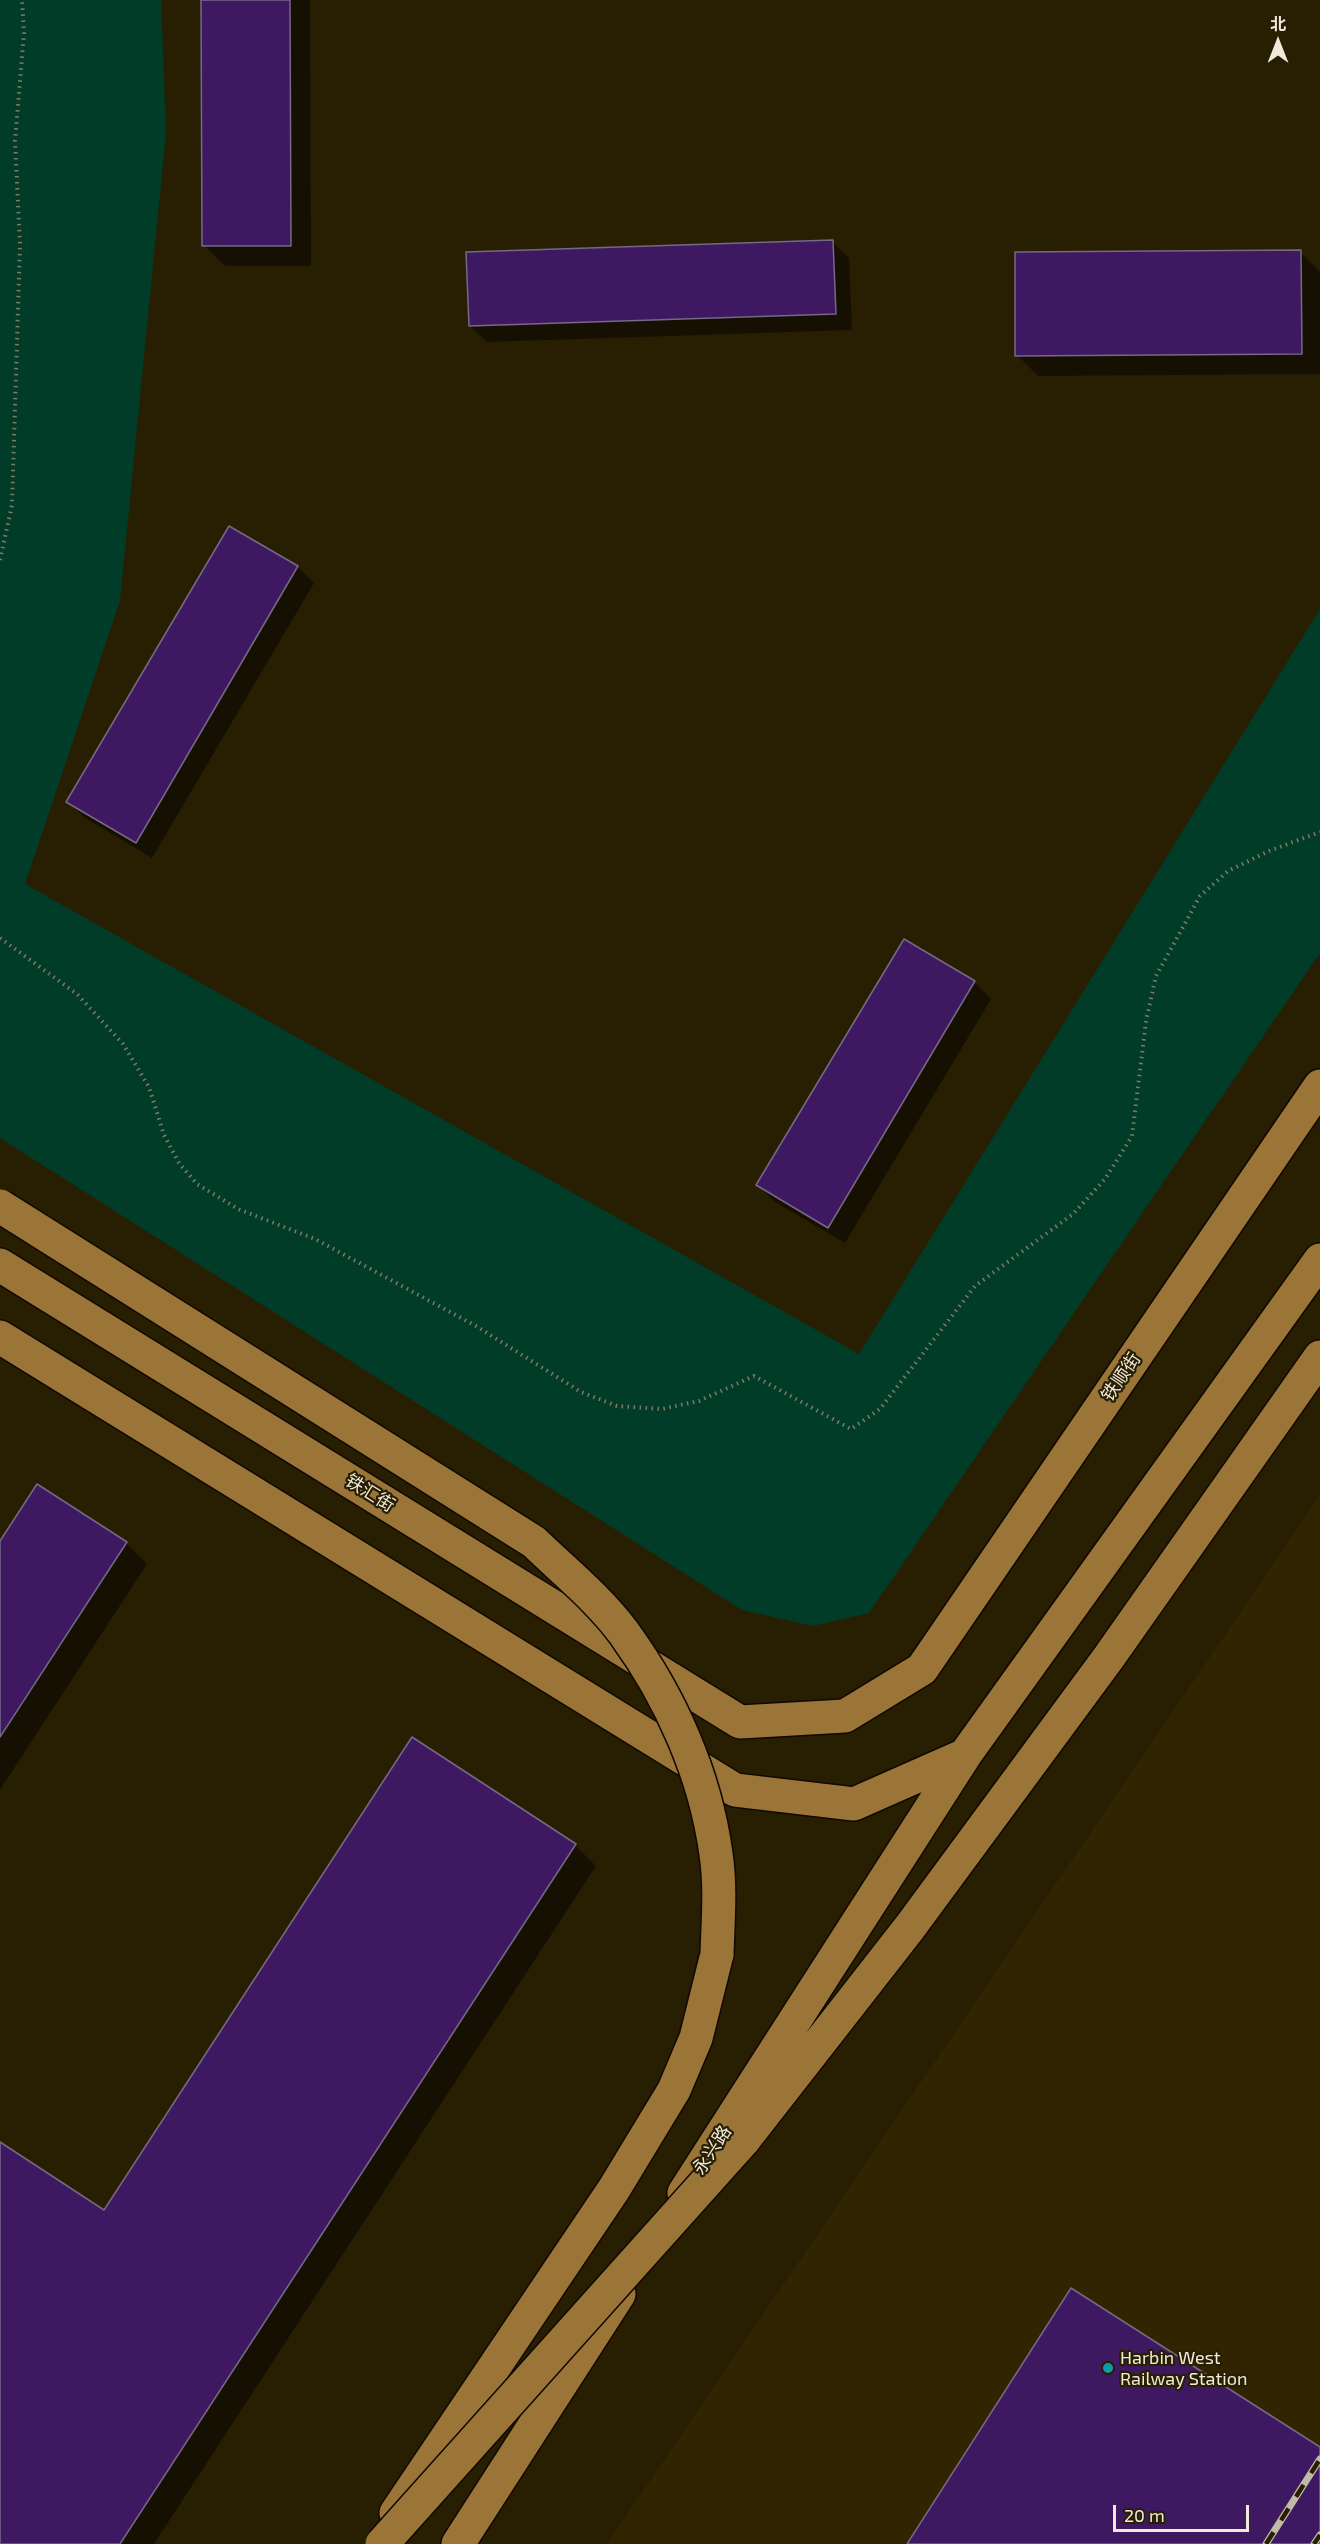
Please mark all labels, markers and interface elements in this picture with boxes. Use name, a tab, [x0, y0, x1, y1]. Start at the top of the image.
north arrow	[1248, 12, 1308, 72]
text: 北	[1270, 14, 1286, 33]
street label: 铁顺街	[1097, 1349, 1145, 1405]
street label: 铁汇街	[341, 1470, 399, 1516]
street label: 永兴路	[688, 2121, 736, 2179]
place label: Harbin West Railway Station	[1120, 2347, 1247, 2390]
marker: Harbin West Railway Station	[1101, 2361, 1115, 2375]
scale bar	[1116, 2493, 1252, 2531]
text: 20 m	[1124, 2504, 1165, 2526]

